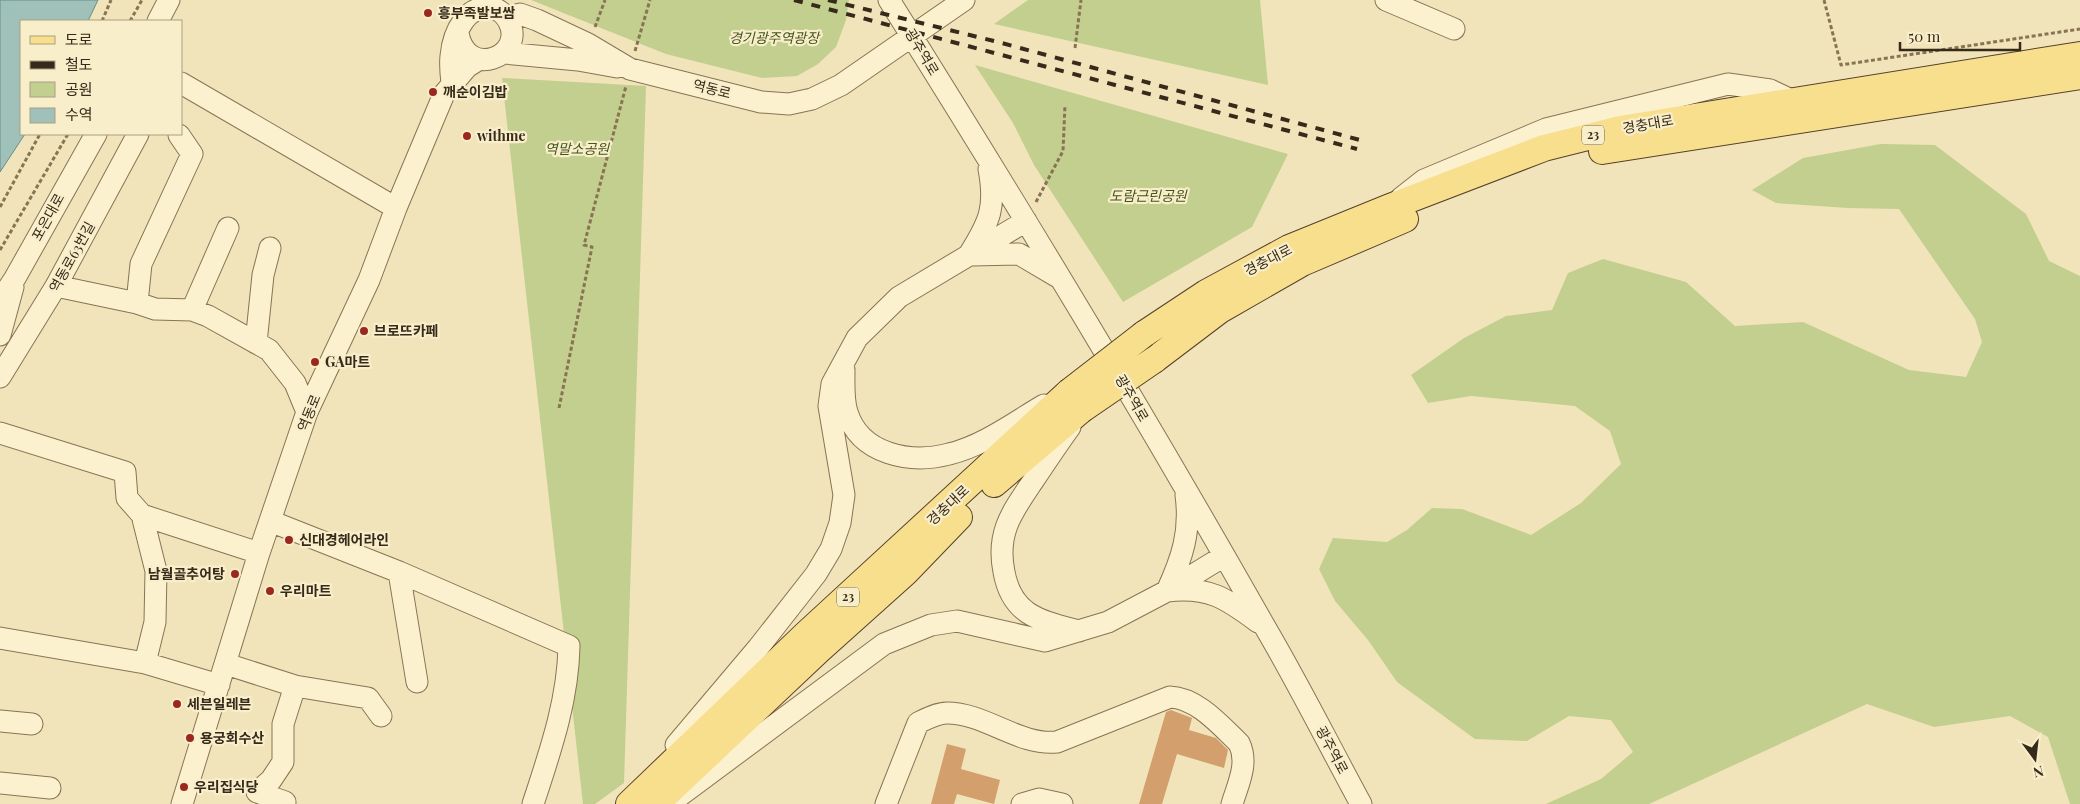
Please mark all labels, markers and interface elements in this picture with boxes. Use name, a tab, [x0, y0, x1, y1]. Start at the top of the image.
place label: 흥부족발보쌈	[438, 3, 515, 22]
marker: 흥부족발보쌈	[422, 7, 434, 19]
legend	[20, 20, 182, 135]
scale bar	[1900, 20, 2020, 52]
street label: 광주역로	[901, 25, 944, 79]
text: 50 m	[1908, 26, 1941, 46]
park label: 경기광주역광장	[729, 28, 821, 47]
text: 도로	[65, 29, 93, 49]
text: 철도	[65, 54, 93, 74]
street label: 역동로	[691, 75, 733, 102]
text: 공원	[65, 79, 93, 99]
place label: 깨순이김밥	[443, 82, 508, 101]
marker: 깨순이김밥	[427, 86, 439, 98]
text: 수역	[65, 104, 93, 124]
street label: 경충대로	[1621, 110, 1675, 137]
place label: withme	[476, 126, 526, 145]
road number: 23	[1582, 126, 1604, 144]
marker: withme	[461, 130, 473, 142]
park label: 역말소공원	[545, 139, 610, 158]
park label: 도람근린공원	[1109, 186, 1188, 205]
street label: 포은대로	[27, 190, 68, 244]
street label: 역동로63번길	[44, 218, 99, 295]
street label: 경충대로	[1241, 239, 1295, 280]
place label: 브로뜨카페	[374, 321, 438, 340]
marker: 브로뜨카페	[358, 325, 370, 337]
place label: GA마트	[325, 352, 370, 371]
marker: GA마트	[309, 356, 321, 368]
street label: 광주역로	[1111, 371, 1154, 425]
street label: 역동로	[292, 391, 325, 434]
street label: 경충대로	[922, 480, 973, 529]
place label: 신대경헤어라인	[299, 530, 389, 549]
marker: 신대경헤어라인	[283, 534, 295, 546]
place label: 남월골추어탕	[148, 564, 225, 583]
marker: 남월골추어탕	[229, 568, 241, 580]
place label: 우리마트	[280, 581, 332, 600]
marker: 우리마트	[264, 585, 276, 597]
road number: 23	[837, 588, 859, 606]
place label: 세븐일레븐	[187, 694, 252, 713]
marker: 세븐일레븐	[171, 698, 183, 710]
street label: 광주역로	[1312, 723, 1353, 777]
place label: 용궁회수산	[200, 728, 265, 747]
marker: 용궁회수산	[184, 732, 196, 744]
north arrow	[2010, 734, 2060, 784]
text: N	[2031, 762, 2046, 783]
place label: 우리집식당	[194, 777, 259, 796]
marker: 우리집식당	[178, 781, 190, 793]

